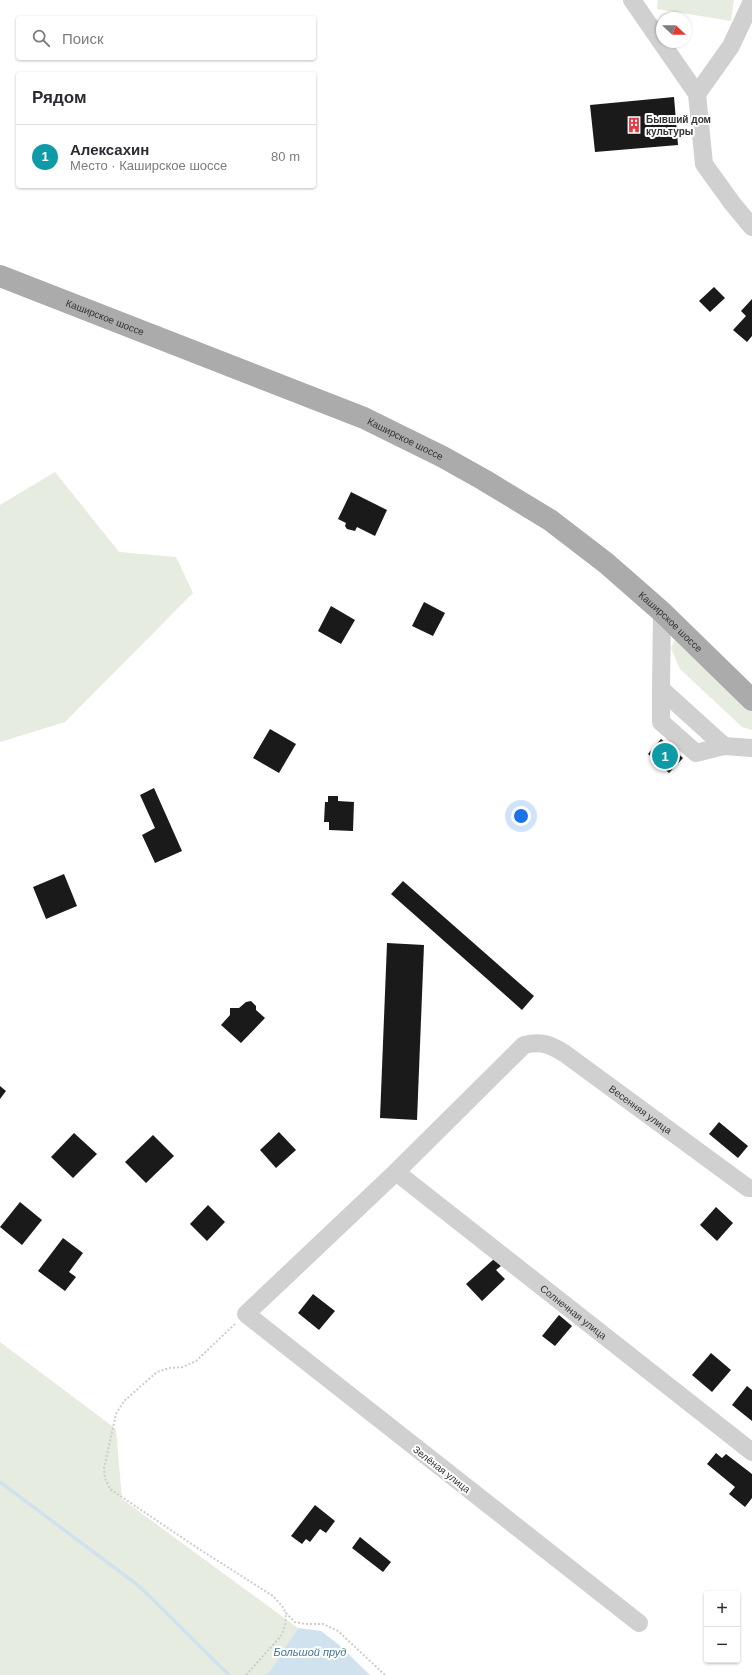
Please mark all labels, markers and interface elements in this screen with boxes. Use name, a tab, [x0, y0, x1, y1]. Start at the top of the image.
north arrow	[656, 12, 692, 48]
search box	[16, 16, 316, 60]
icon: search	[30, 27, 52, 49]
text: Поиск	[62, 30, 104, 47]
text: Рядом	[32, 88, 87, 107]
place label: Бывший дом культуры	[646, 114, 711, 137]
building icon: Бывший дом культуры	[625, 116, 643, 134]
text: Алексахин	[70, 141, 149, 158]
text: 1	[41, 149, 49, 164]
text: 80 m	[271, 149, 300, 164]
text: Место · Каширское шоссе	[70, 158, 227, 173]
street label: Каширское шоссе	[64, 297, 146, 338]
street label: Каширское шоссе	[366, 416, 445, 462]
street label: Каширское шоссе	[637, 589, 705, 655]
pin: 1	[652, 741, 678, 771]
your location	[511, 806, 531, 826]
street label: Весенняя улица	[607, 1083, 674, 1136]
street label: Солнечная улица	[538, 1283, 609, 1342]
street label: Зелёная улица	[411, 1444, 473, 1495]
map controls	[704, 1591, 740, 1663]
button: +	[704, 1591, 740, 1627]
button: −	[704, 1627, 740, 1663]
water label: Большой пруд	[274, 1646, 346, 1658]

